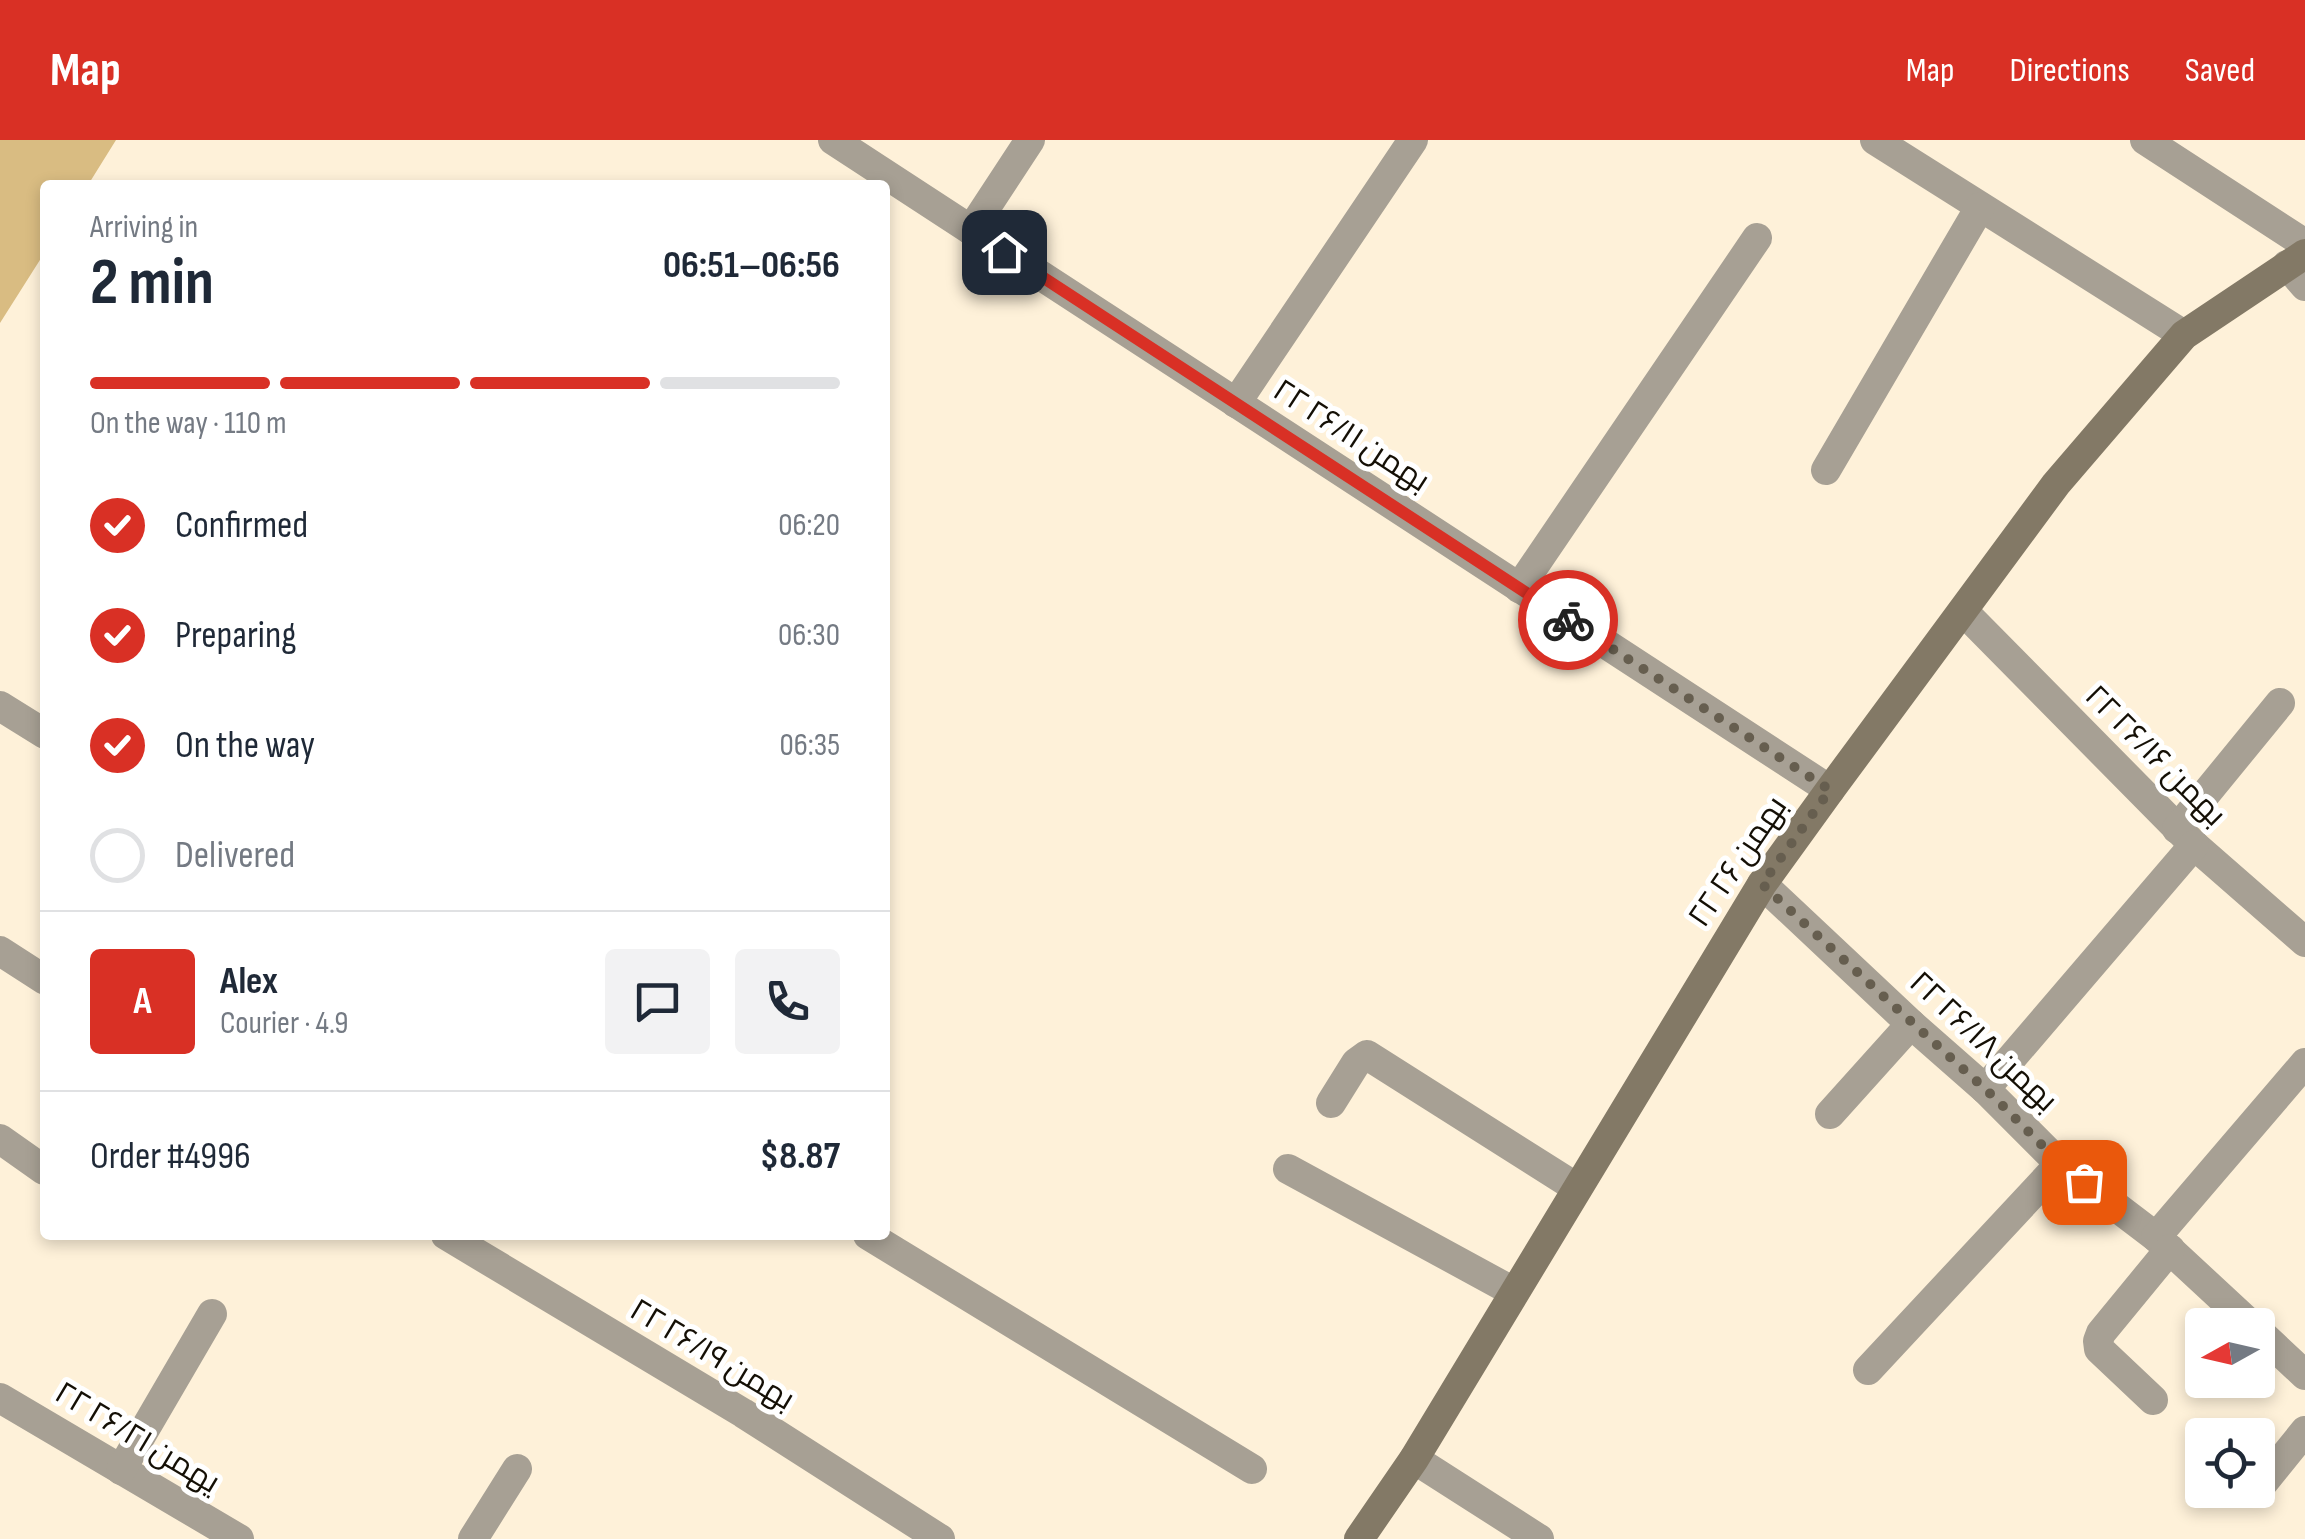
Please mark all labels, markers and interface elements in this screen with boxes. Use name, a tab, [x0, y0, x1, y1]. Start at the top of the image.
text: Map	[50, 42, 121, 99]
text: Map	[1906, 49, 1955, 92]
text: Directions	[2010, 49, 2130, 92]
text: Saved	[2185, 49, 2255, 92]
text: Arriving in	[90, 208, 198, 247]
pin	[962, 210, 1047, 295]
icon: home	[977, 225, 1032, 280]
text: 06:51–06:56	[663, 243, 840, 288]
text: 2 min	[90, 245, 214, 323]
street label: ۲۲ بهمن ۲۶/۱۱	[1265, 371, 1437, 501]
text: On the way · 110 m	[90, 404, 287, 443]
icon: check	[90, 498, 145, 553]
text: Confirmed	[175, 503, 308, 548]
text: 06:20	[778, 506, 840, 545]
courier	[1518, 570, 1618, 670]
icon: bike	[1541, 593, 1596, 648]
icon: check	[90, 608, 145, 663]
text: Preparing	[175, 613, 296, 658]
text: 06:30	[778, 616, 840, 655]
street label: ۲۲ بهمن ۲۶/۱۶	[2076, 677, 2234, 835]
icon: check	[90, 718, 145, 773]
text: On the way	[175, 723, 315, 768]
text: 06:35	[779, 726, 840, 765]
street label: ۲۲ بهمن ۲۶	[1680, 789, 1796, 935]
text: Delivered	[175, 833, 295, 878]
button: chat	[605, 949, 710, 1054]
button: phone	[735, 949, 840, 1054]
text: Alex	[220, 959, 278, 1004]
street label: ۲۲ بهمن ۲۶/۱۸	[1901, 963, 2065, 1121]
text: A	[133, 979, 152, 1024]
text: Courier · 4.9	[220, 1004, 348, 1043]
text: Order #4996	[90, 1134, 251, 1179]
text: $8.87	[760, 1134, 840, 1179]
pin	[2042, 1140, 2127, 1225]
icon: bag	[2057, 1155, 2112, 1210]
street label: ۲۲ بهمن ۲۶/۱۹	[622, 1291, 802, 1419]
north arrow	[2185, 1308, 2275, 1398]
map controls	[2185, 1308, 2275, 1508]
street label: ۲۲ یهمن ۲۶/۲۱	[47, 1373, 227, 1503]
button: locate	[2185, 1418, 2275, 1508]

